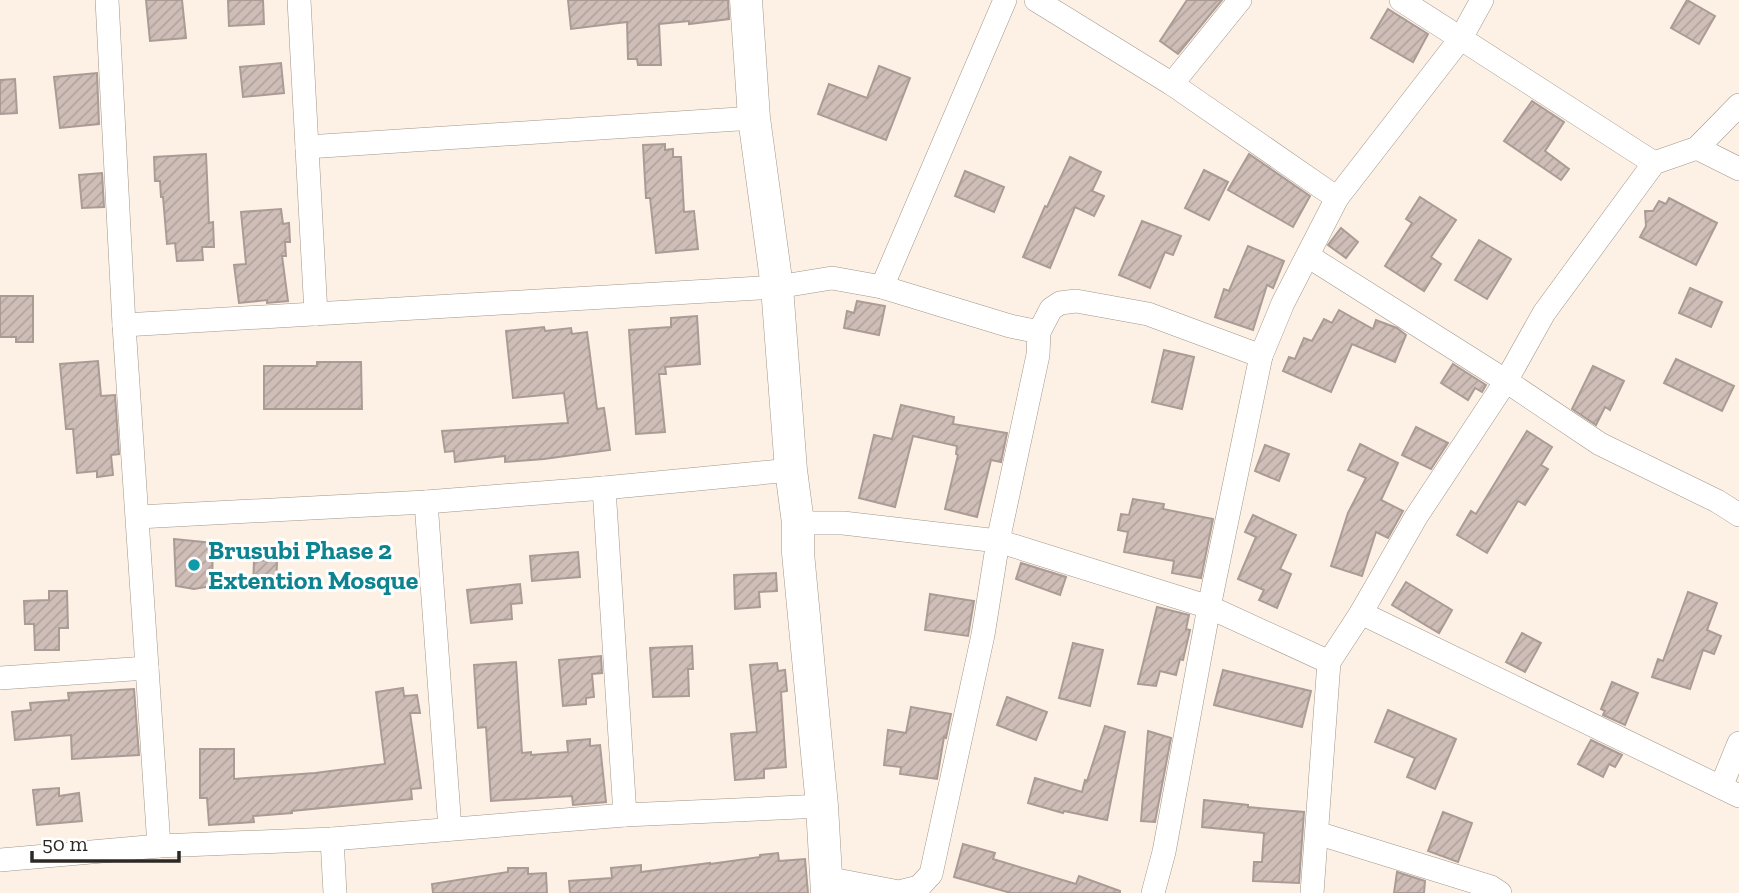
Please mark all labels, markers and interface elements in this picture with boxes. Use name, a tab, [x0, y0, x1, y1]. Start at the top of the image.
place label: Brusubi Phase 2 Extention Mosque	[208, 534, 419, 596]
marker: Brusubi Phase 2 Extention Mosque	[186, 557, 202, 573]
scale bar	[32, 820, 178, 864]
text: 50 m	[42, 831, 88, 856]

